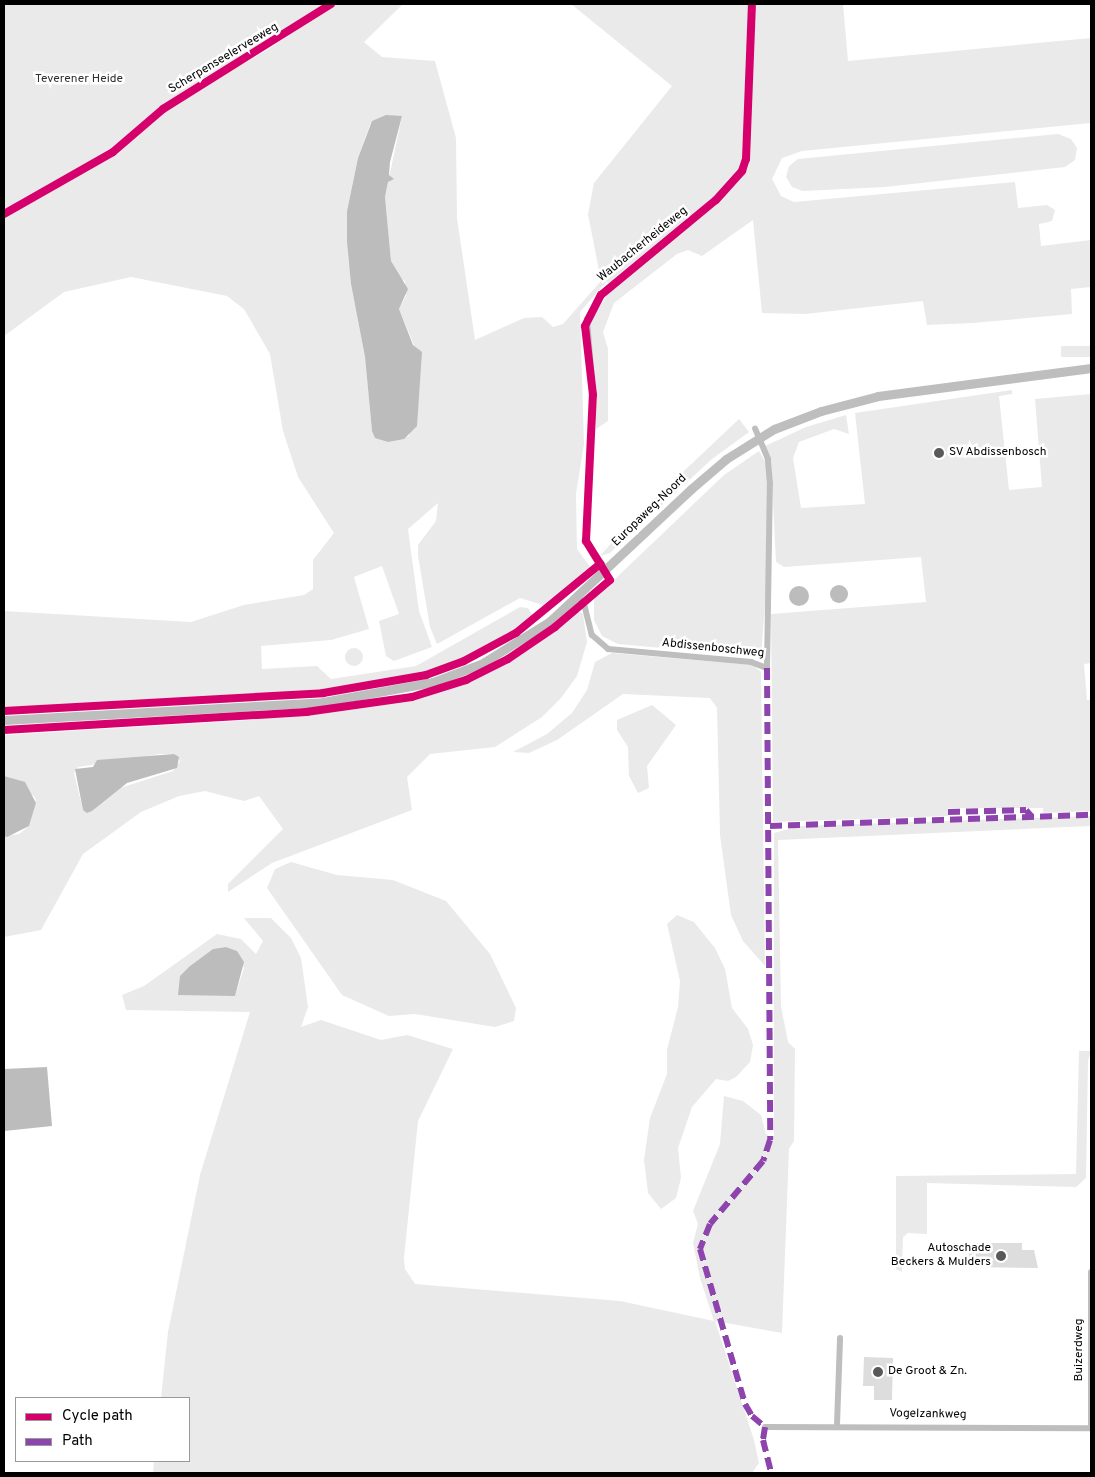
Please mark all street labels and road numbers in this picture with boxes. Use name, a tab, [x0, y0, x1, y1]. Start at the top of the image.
street label: Scherpenseelerveeweg	[167, 21, 281, 97]
street label: Waubacherheideweg	[595, 204, 691, 286]
street label: Europaweg-Noord	[610, 472, 690, 550]
street label: Abdissenboschweg	[661, 636, 765, 662]
street label: Buizerdweg	[1073, 1318, 1087, 1382]
street label: Vogelzankweg	[889, 1407, 967, 1423]

